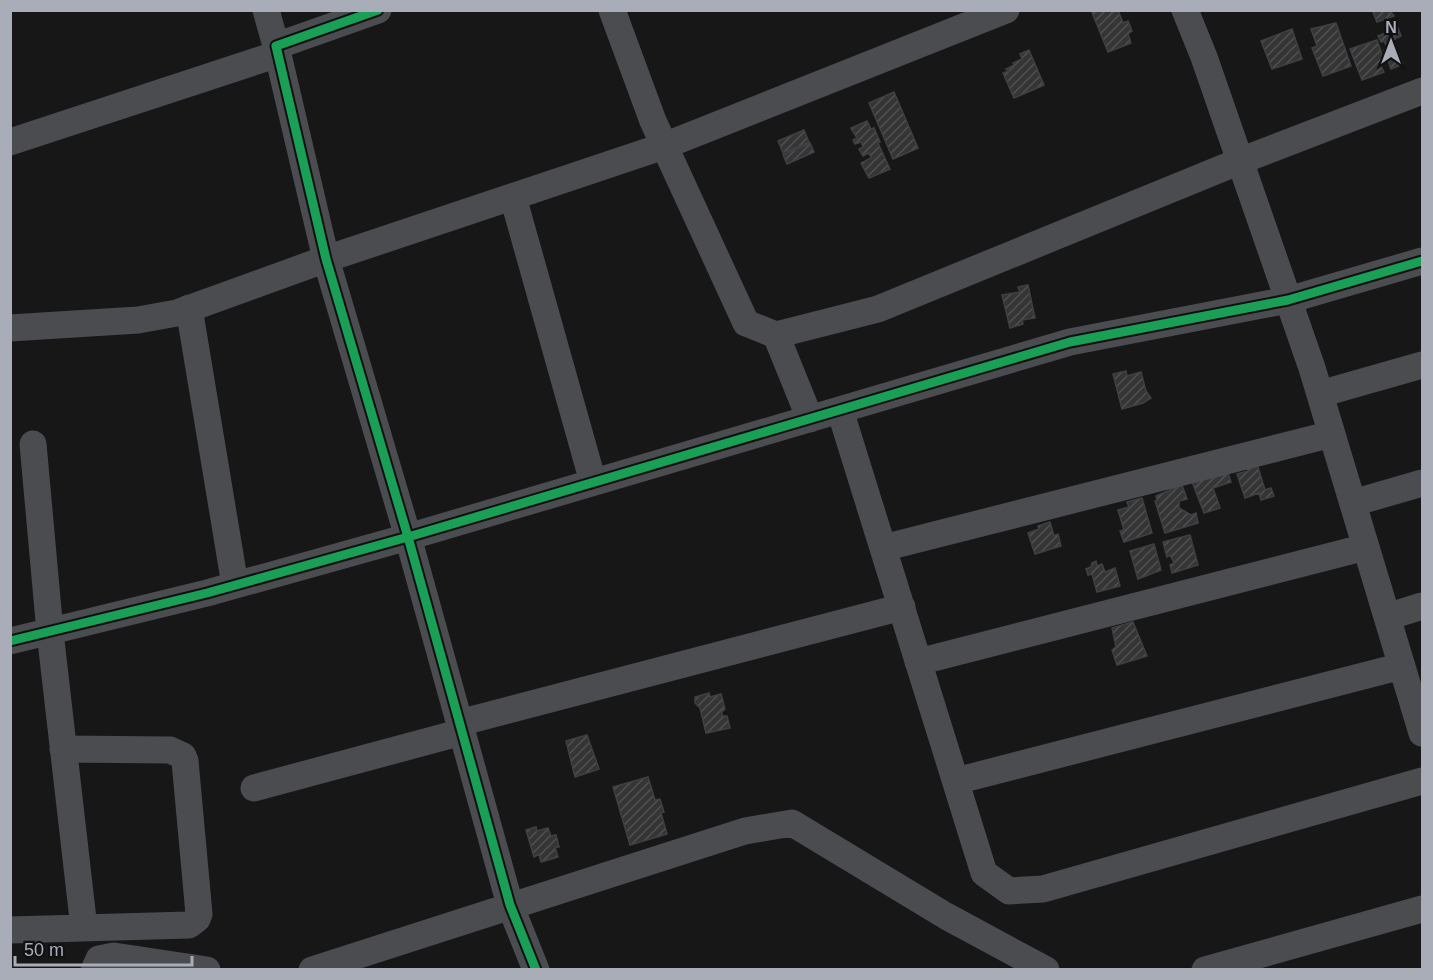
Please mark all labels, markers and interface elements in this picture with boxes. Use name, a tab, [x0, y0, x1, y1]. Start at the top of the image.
north arrow	[1361, 12, 1421, 72]
text: N	[1385, 19, 1397, 36]
scale bar	[15, 929, 192, 967]
text: 50 m	[24, 940, 64, 960]

